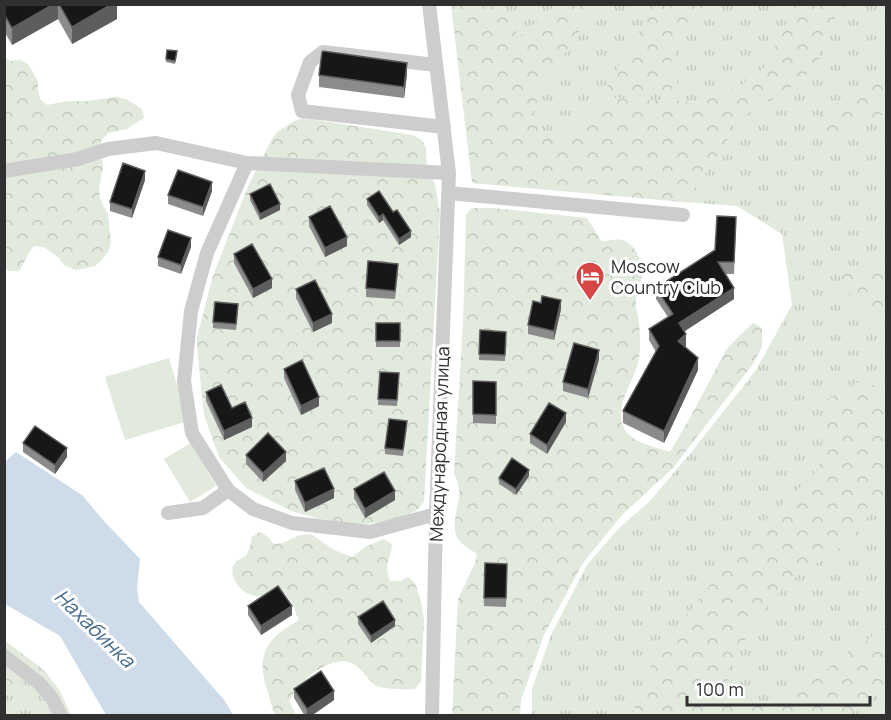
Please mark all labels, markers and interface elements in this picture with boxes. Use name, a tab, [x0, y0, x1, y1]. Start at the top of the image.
place label: Moscow Country Club	[611, 254, 721, 299]
hotel icon: Moscow Country Club	[574, 260, 606, 302]
street label: Международная улица	[424, 346, 454, 542]
water label: Нахабинка	[49, 583, 142, 674]
scale bar	[687, 669, 870, 707]
text: 100 m	[696, 677, 744, 701]

